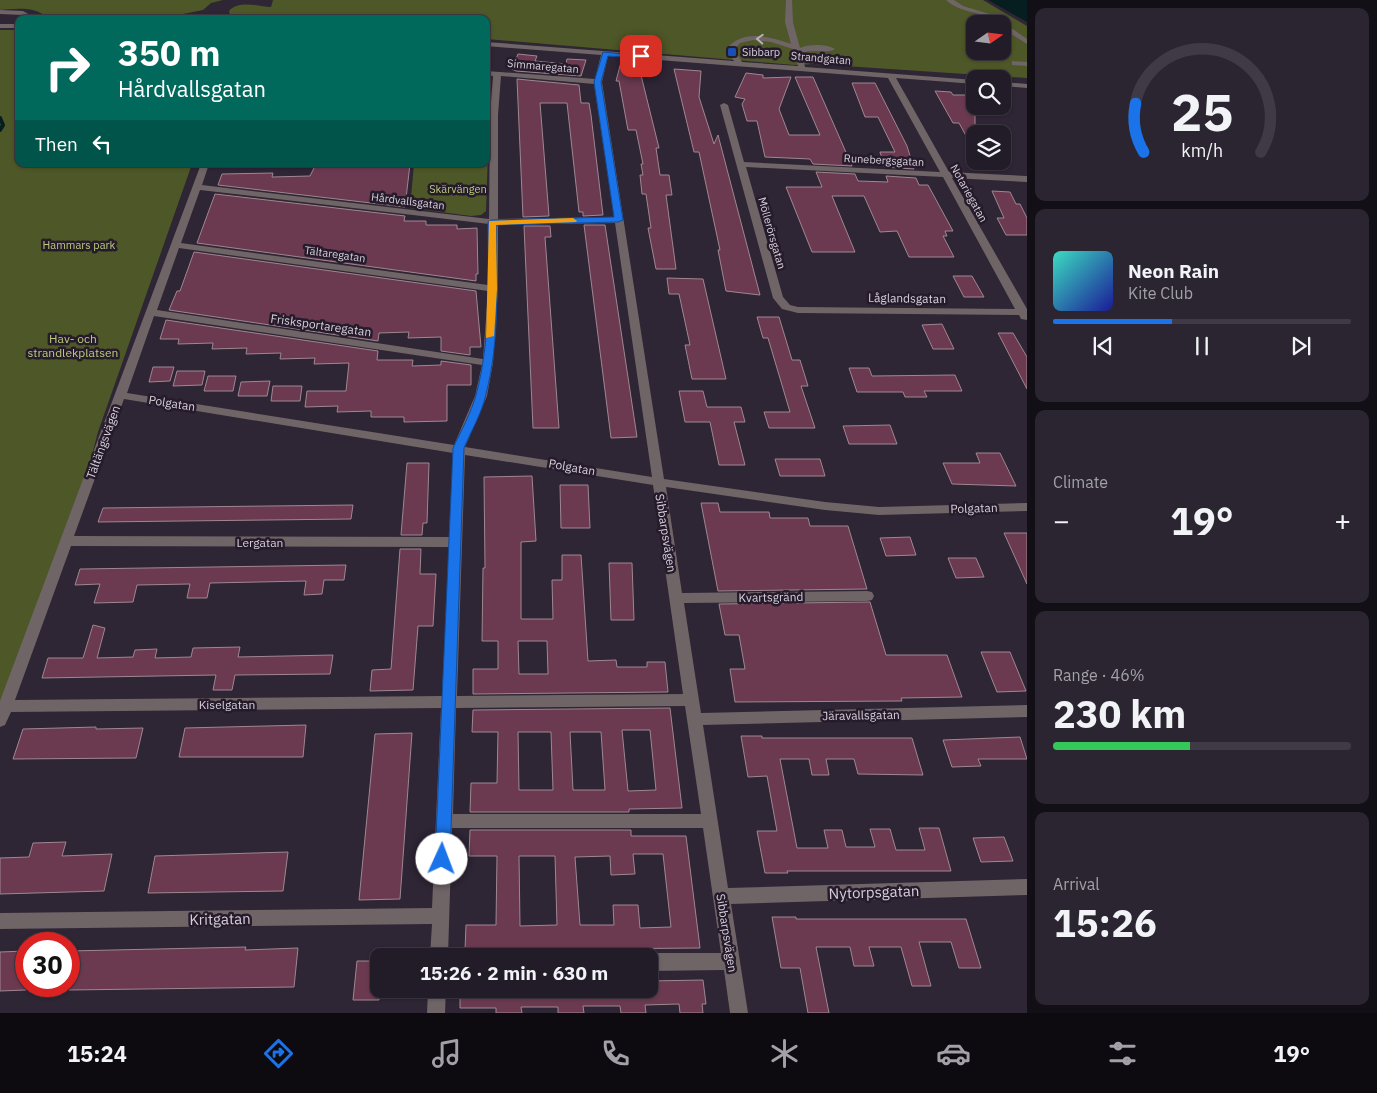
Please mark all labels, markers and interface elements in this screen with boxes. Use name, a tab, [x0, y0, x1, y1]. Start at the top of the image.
north arrow	[966, 15, 1011, 60]
map controls	[966, 15, 1011, 170]
text: 350 m	[118, 30, 221, 76]
one-way arrow	[756, 34, 764, 44]
icon: right	[35, 35, 100, 100]
pin	[620, 35, 662, 77]
icon: arrive	[627, 42, 655, 70]
place label: Sibbarp	[742, 45, 780, 59]
marker: Sibbarp	[726, 46, 738, 58]
street label: Strandgatan	[790, 48, 852, 68]
street label: Simmaregatan	[507, 56, 579, 76]
button: search	[966, 70, 1011, 115]
text: Hårdvallsgatan	[118, 74, 266, 103]
text: 25	[1171, 78, 1233, 145]
button: layers	[966, 125, 1011, 170]
icon: left	[88, 130, 116, 158]
text: Then	[35, 132, 78, 156]
text: km/h	[1181, 139, 1223, 162]
street label: Runebergsgatan	[843, 151, 925, 169]
street label: Notariegatan	[947, 162, 991, 224]
park label: Skärvängen	[429, 182, 487, 196]
street label: Hårdvallsgatan	[370, 190, 446, 212]
street label: Möllerörsgatan	[755, 195, 789, 271]
park label: Hammars park	[43, 238, 116, 252]
street label: Tältaregatan	[303, 243, 367, 265]
text: Neon Rain	[1128, 259, 1219, 283]
text: Kite Club	[1128, 283, 1193, 303]
street label: Låglandsgatan	[868, 290, 946, 306]
street label: Frisksportaregatan	[270, 311, 372, 339]
park label: Hav- och strandlekplatsen	[28, 331, 118, 360]
icon: previous	[1089, 332, 1117, 360]
icon: pause	[1188, 332, 1216, 360]
icon: next	[1287, 332, 1315, 360]
street label: Polgatan	[148, 392, 196, 414]
street label: Tältängsvägen	[83, 403, 123, 481]
street label: Polgatan	[547, 456, 597, 478]
text: Climate	[1053, 472, 1108, 492]
street label: Sibbarpsvägen	[652, 493, 680, 573]
text: 19°	[1170, 496, 1234, 545]
street label: Polgatan	[950, 500, 998, 516]
text: −	[1053, 502, 1070, 539]
text: +	[1334, 502, 1351, 539]
street label: Lergatan	[237, 535, 283, 550]
street label: Kvartsgränd	[738, 589, 804, 605]
text: Range · 46%	[1053, 665, 1145, 685]
text: 230 km	[1053, 689, 1186, 738]
street label: Kiselgatan	[199, 697, 255, 712]
street label: Järavallsgatan	[822, 707, 900, 723]
position arrow	[415, 832, 467, 884]
text: Arrival	[1053, 874, 1100, 894]
street label: Nytorpsgatan	[828, 881, 920, 903]
street label: Sibbarpsvägen	[713, 893, 741, 973]
text: 15:26	[1053, 898, 1157, 947]
street label: Kritgatan	[189, 909, 251, 929]
speed limit sign: 30	[15, 932, 80, 997]
text: 15:26 · 2 min · 630 m	[420, 961, 608, 985]
icon: directions	[261, 1036, 296, 1071]
icon: music	[429, 1036, 464, 1071]
icon: phone	[598, 1036, 633, 1071]
icon: climate	[767, 1036, 802, 1071]
icon: car	[936, 1036, 971, 1071]
icon: filters	[1105, 1036, 1140, 1071]
text: 15:24	[67, 1039, 127, 1068]
text: 19°	[1273, 1039, 1310, 1068]

